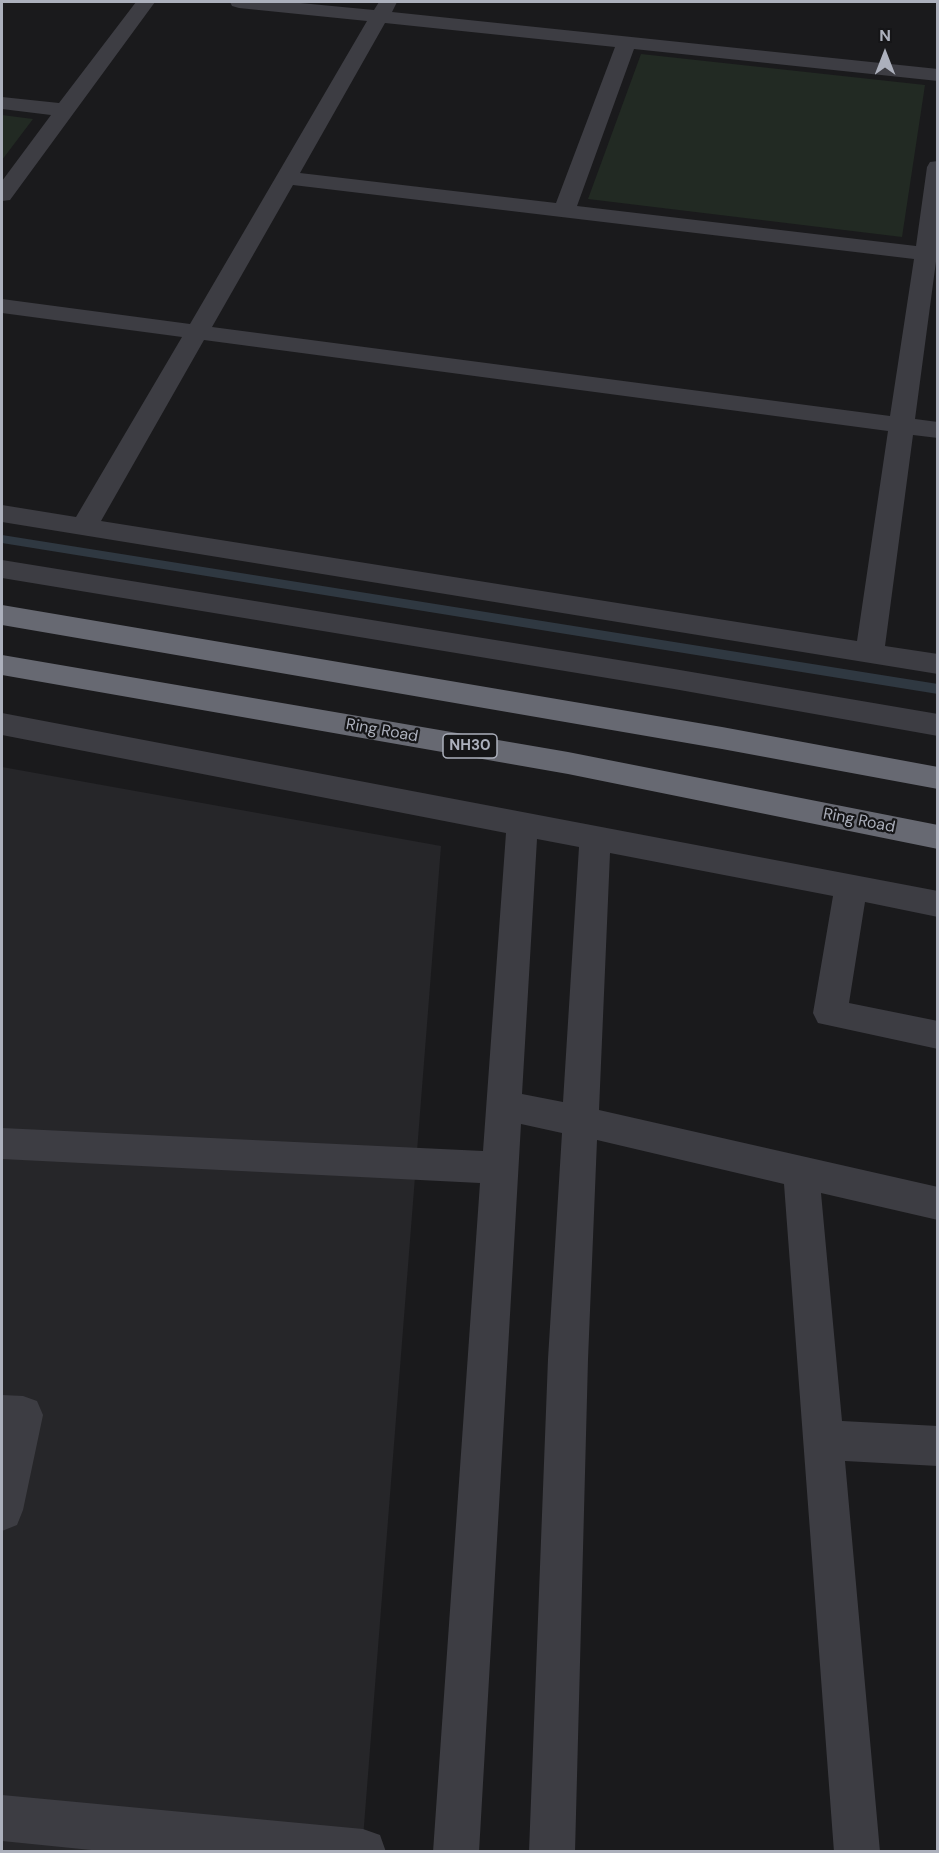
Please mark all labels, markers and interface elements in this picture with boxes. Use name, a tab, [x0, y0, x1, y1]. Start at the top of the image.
north arrow	[855, 24, 915, 84]
text: N	[879, 25, 891, 46]
street label: Ring Road	[344, 715, 420, 747]
road number: NH30	[443, 734, 497, 758]
street label: Ring Road	[821, 805, 897, 837]

